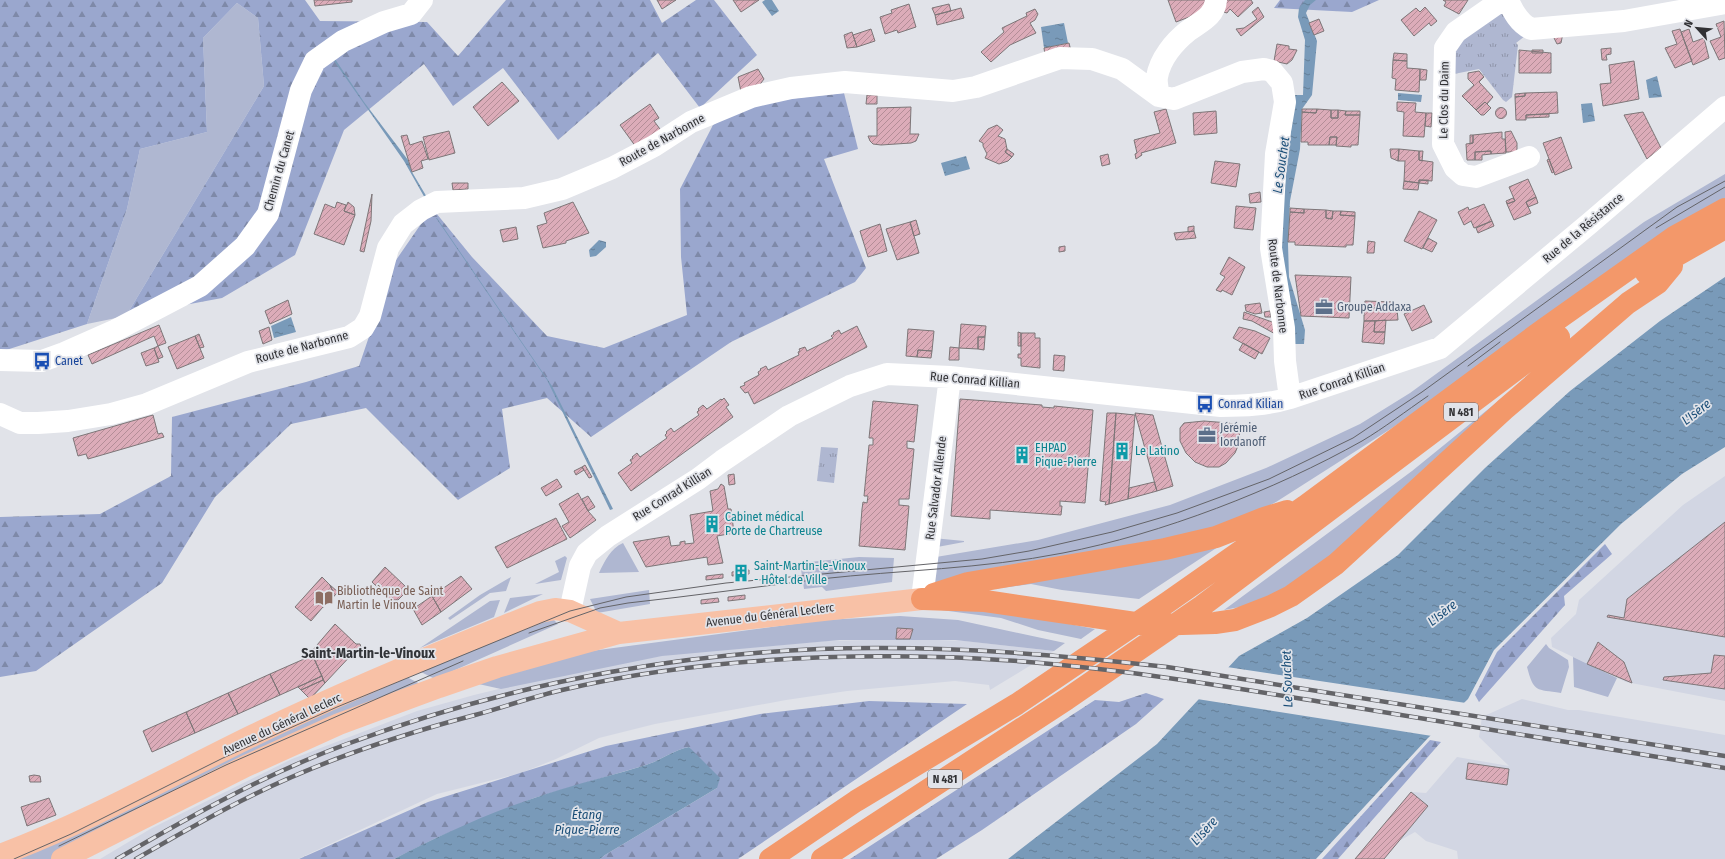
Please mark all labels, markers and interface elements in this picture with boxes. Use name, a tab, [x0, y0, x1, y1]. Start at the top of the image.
north arrow	[1677, 8, 1717, 48]
text: N	[1681, 18, 1696, 30]
street label: Le Clos du Daim	[1436, 61, 1452, 139]
street label: Route de Narbonne	[617, 111, 707, 169]
street label: Chemin du Canet	[261, 129, 297, 213]
water label: Le Souchet	[1270, 135, 1293, 194]
street label: Rue de la Résistance	[1540, 190, 1626, 266]
street label: Route de Narbonne	[1265, 238, 1291, 334]
office icon: Groupe Addaxa	[1314, 297, 1334, 317]
place label: Groupe Addaxa	[1337, 300, 1412, 314]
street label: Route de Narbonne	[254, 328, 350, 366]
bus stop icon: Canet	[32, 351, 52, 371]
place label: Canet	[55, 354, 83, 368]
street label: Rue Conrad Killian	[1297, 360, 1387, 402]
street label: Rue Conrad Killian	[930, 369, 1020, 391]
bus stop icon: Conrad Kilian	[1195, 394, 1215, 414]
water label: L'Isère	[1679, 396, 1713, 428]
place label: Conrad Kilian	[1218, 397, 1283, 411]
road number: N 481	[1444, 403, 1478, 421]
place label: Jérémie Iordanoff	[1220, 421, 1267, 449]
office icon: Jérémie Iordanoff	[1197, 425, 1217, 445]
street label: Rue Salvador Allende	[923, 435, 949, 541]
place label: EHPAD Pique-Pierre	[1035, 441, 1097, 469]
building icon: Le Latino	[1112, 441, 1132, 461]
place label: Le Latino	[1135, 444, 1180, 458]
building icon: EHPAD Pique-Pierre	[1012, 445, 1032, 465]
street label: Rue Conrad Killian	[630, 464, 714, 524]
place label: Cabinet médical Porte de Chartreuse	[725, 510, 823, 538]
building icon: Cabinet médical Porte de Chartreuse	[702, 514, 722, 534]
place label: Saint-Martin-le-Vinoux - Hôtel de Ville	[754, 559, 867, 587]
building icon: Saint-Martin-le-Vinoux - Hôtel de Ville	[731, 563, 751, 583]
place label: Bibliothèque de Saint Martin le Vinoux	[337, 584, 443, 612]
library icon: Bibliothèque de Saint Martin le Vinoux	[314, 588, 334, 608]
water label: L'Isère	[1425, 597, 1459, 629]
street label: Avenue du Général Leclerc	[705, 600, 835, 630]
district label: Saint-Martin-le-Vinoux	[301, 645, 435, 662]
water label: Le Souchet	[1278, 649, 1295, 708]
street label: Avenue du Général Leclerc	[221, 690, 343, 758]
road number: N 481	[928, 770, 962, 788]
water label: Étang Pique-Pierre	[554, 807, 620, 837]
water label: L'Isère	[1188, 814, 1220, 848]

